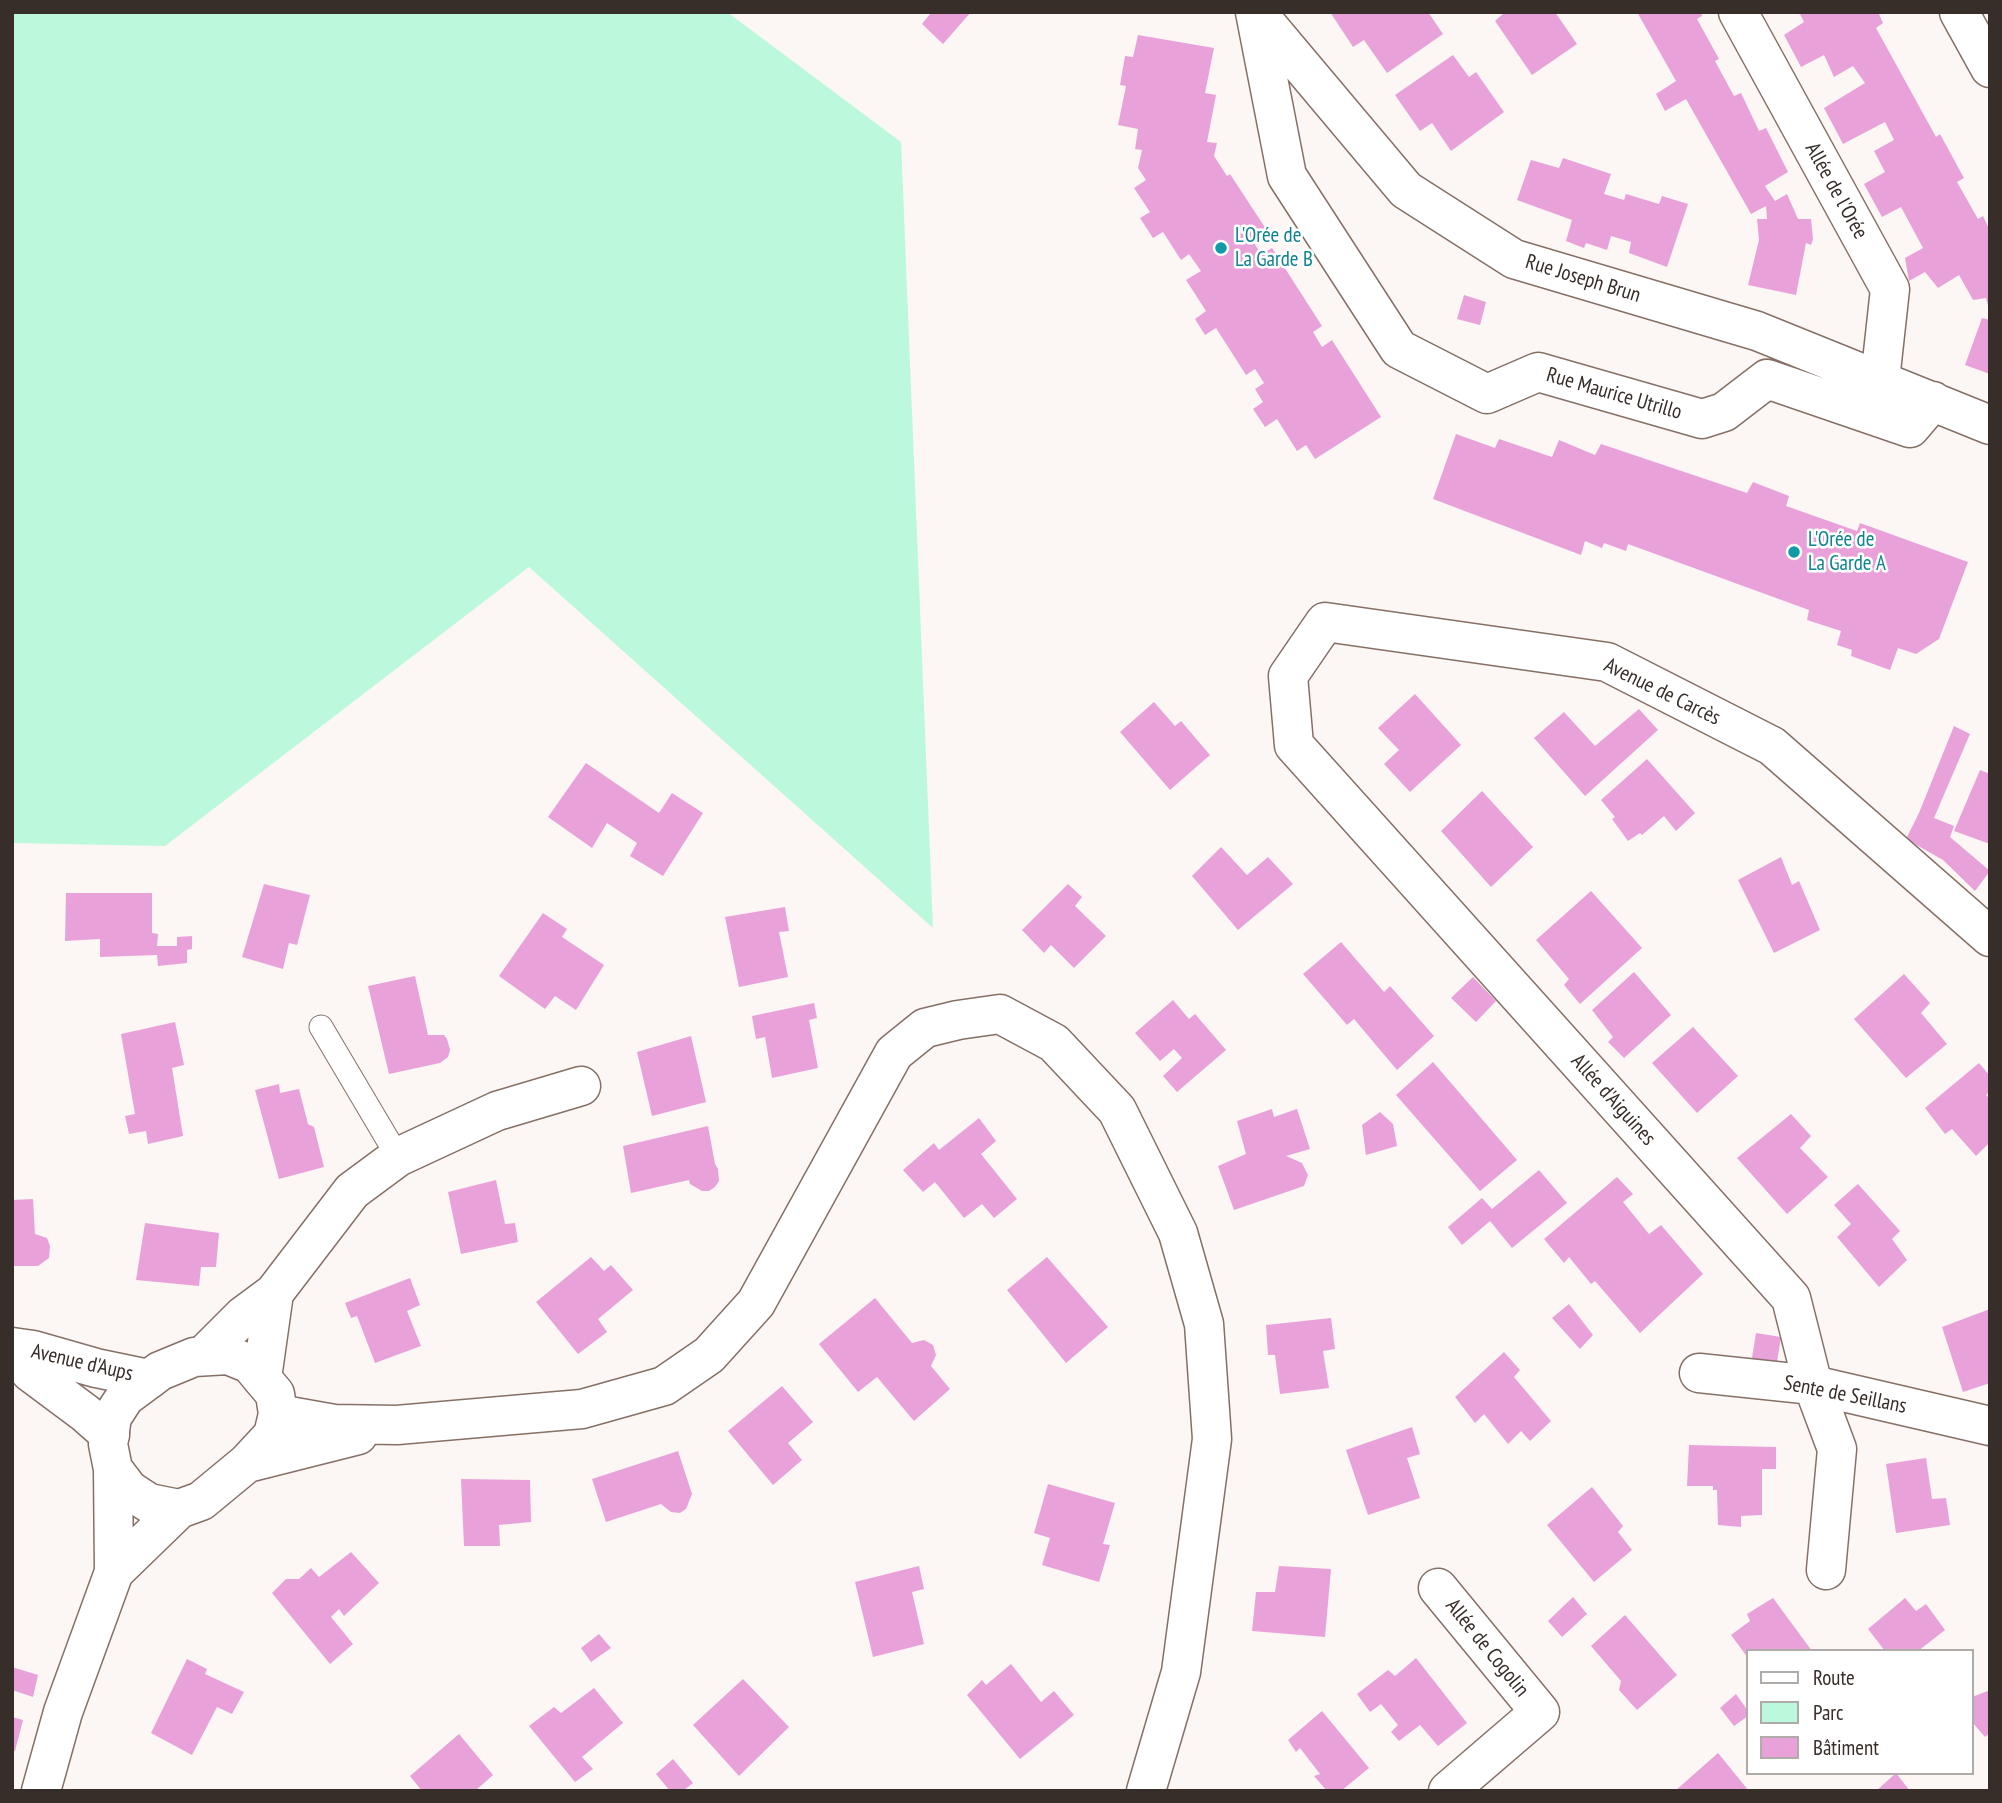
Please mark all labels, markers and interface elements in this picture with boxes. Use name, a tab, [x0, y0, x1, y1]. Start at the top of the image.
street label: Allée de l'Orée	[1799, 139, 1873, 243]
place label: L'Orée de La Garde B	[1235, 223, 1313, 273]
marker: L'Orée de La Garde B	[1213, 240, 1229, 256]
street label: Rue Joseph Brun	[1522, 250, 1644, 308]
street label: Rue Maurice Utrillo	[1543, 363, 1685, 425]
place label: L'Orée de La Garde A	[1808, 527, 1886, 577]
marker: L'Orée de La Garde A	[1786, 544, 1802, 560]
street label: Avenue de Carcès	[1600, 653, 1724, 731]
street label: Allée d'Aiguines	[1565, 1049, 1661, 1151]
street label: Avenue d'Aups	[29, 1339, 135, 1387]
street label: Sente de Seillans	[1781, 1371, 1909, 1419]
street label: Allée de Cogolin	[1440, 1594, 1534, 1702]
legend	[1746, 1649, 1974, 1775]
text: Route	[1813, 1664, 1855, 1691]
text: Parc	[1813, 1699, 1844, 1726]
text: Bâtiment	[1813, 1734, 1879, 1761]

